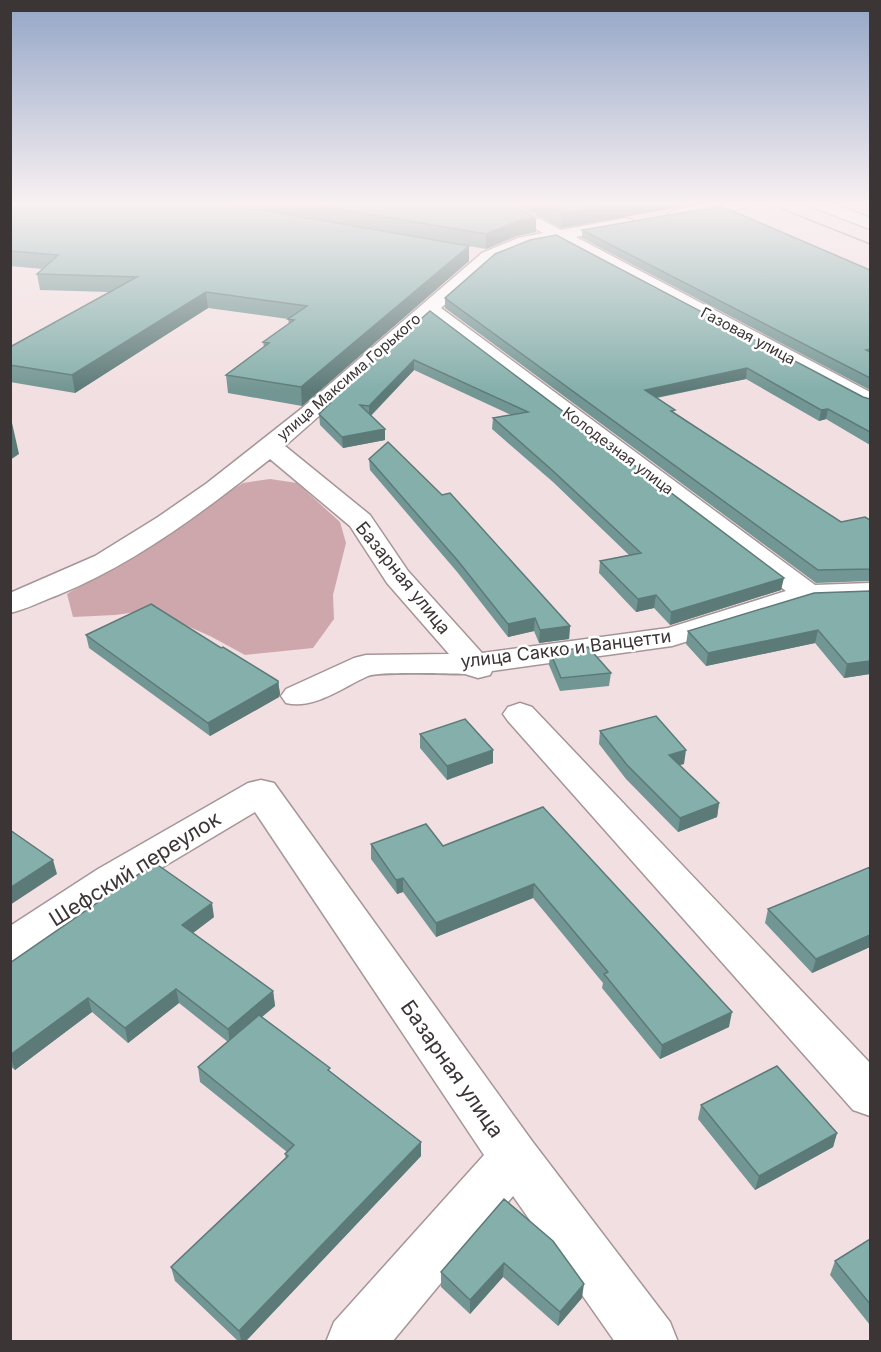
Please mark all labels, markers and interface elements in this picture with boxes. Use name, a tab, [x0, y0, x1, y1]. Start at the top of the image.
street label: Газовая улица	[698, 303, 799, 368]
street label: улица Максима Горького	[273, 309, 424, 444]
street label: Колодезная улица	[559, 403, 678, 499]
street label: Базарная улица	[352, 517, 455, 638]
street label: улица Сакко и Ванцетти	[460, 625, 672, 672]
street label: Шефский переулок	[45, 805, 225, 931]
street label: Базарная улица	[396, 995, 509, 1142]

